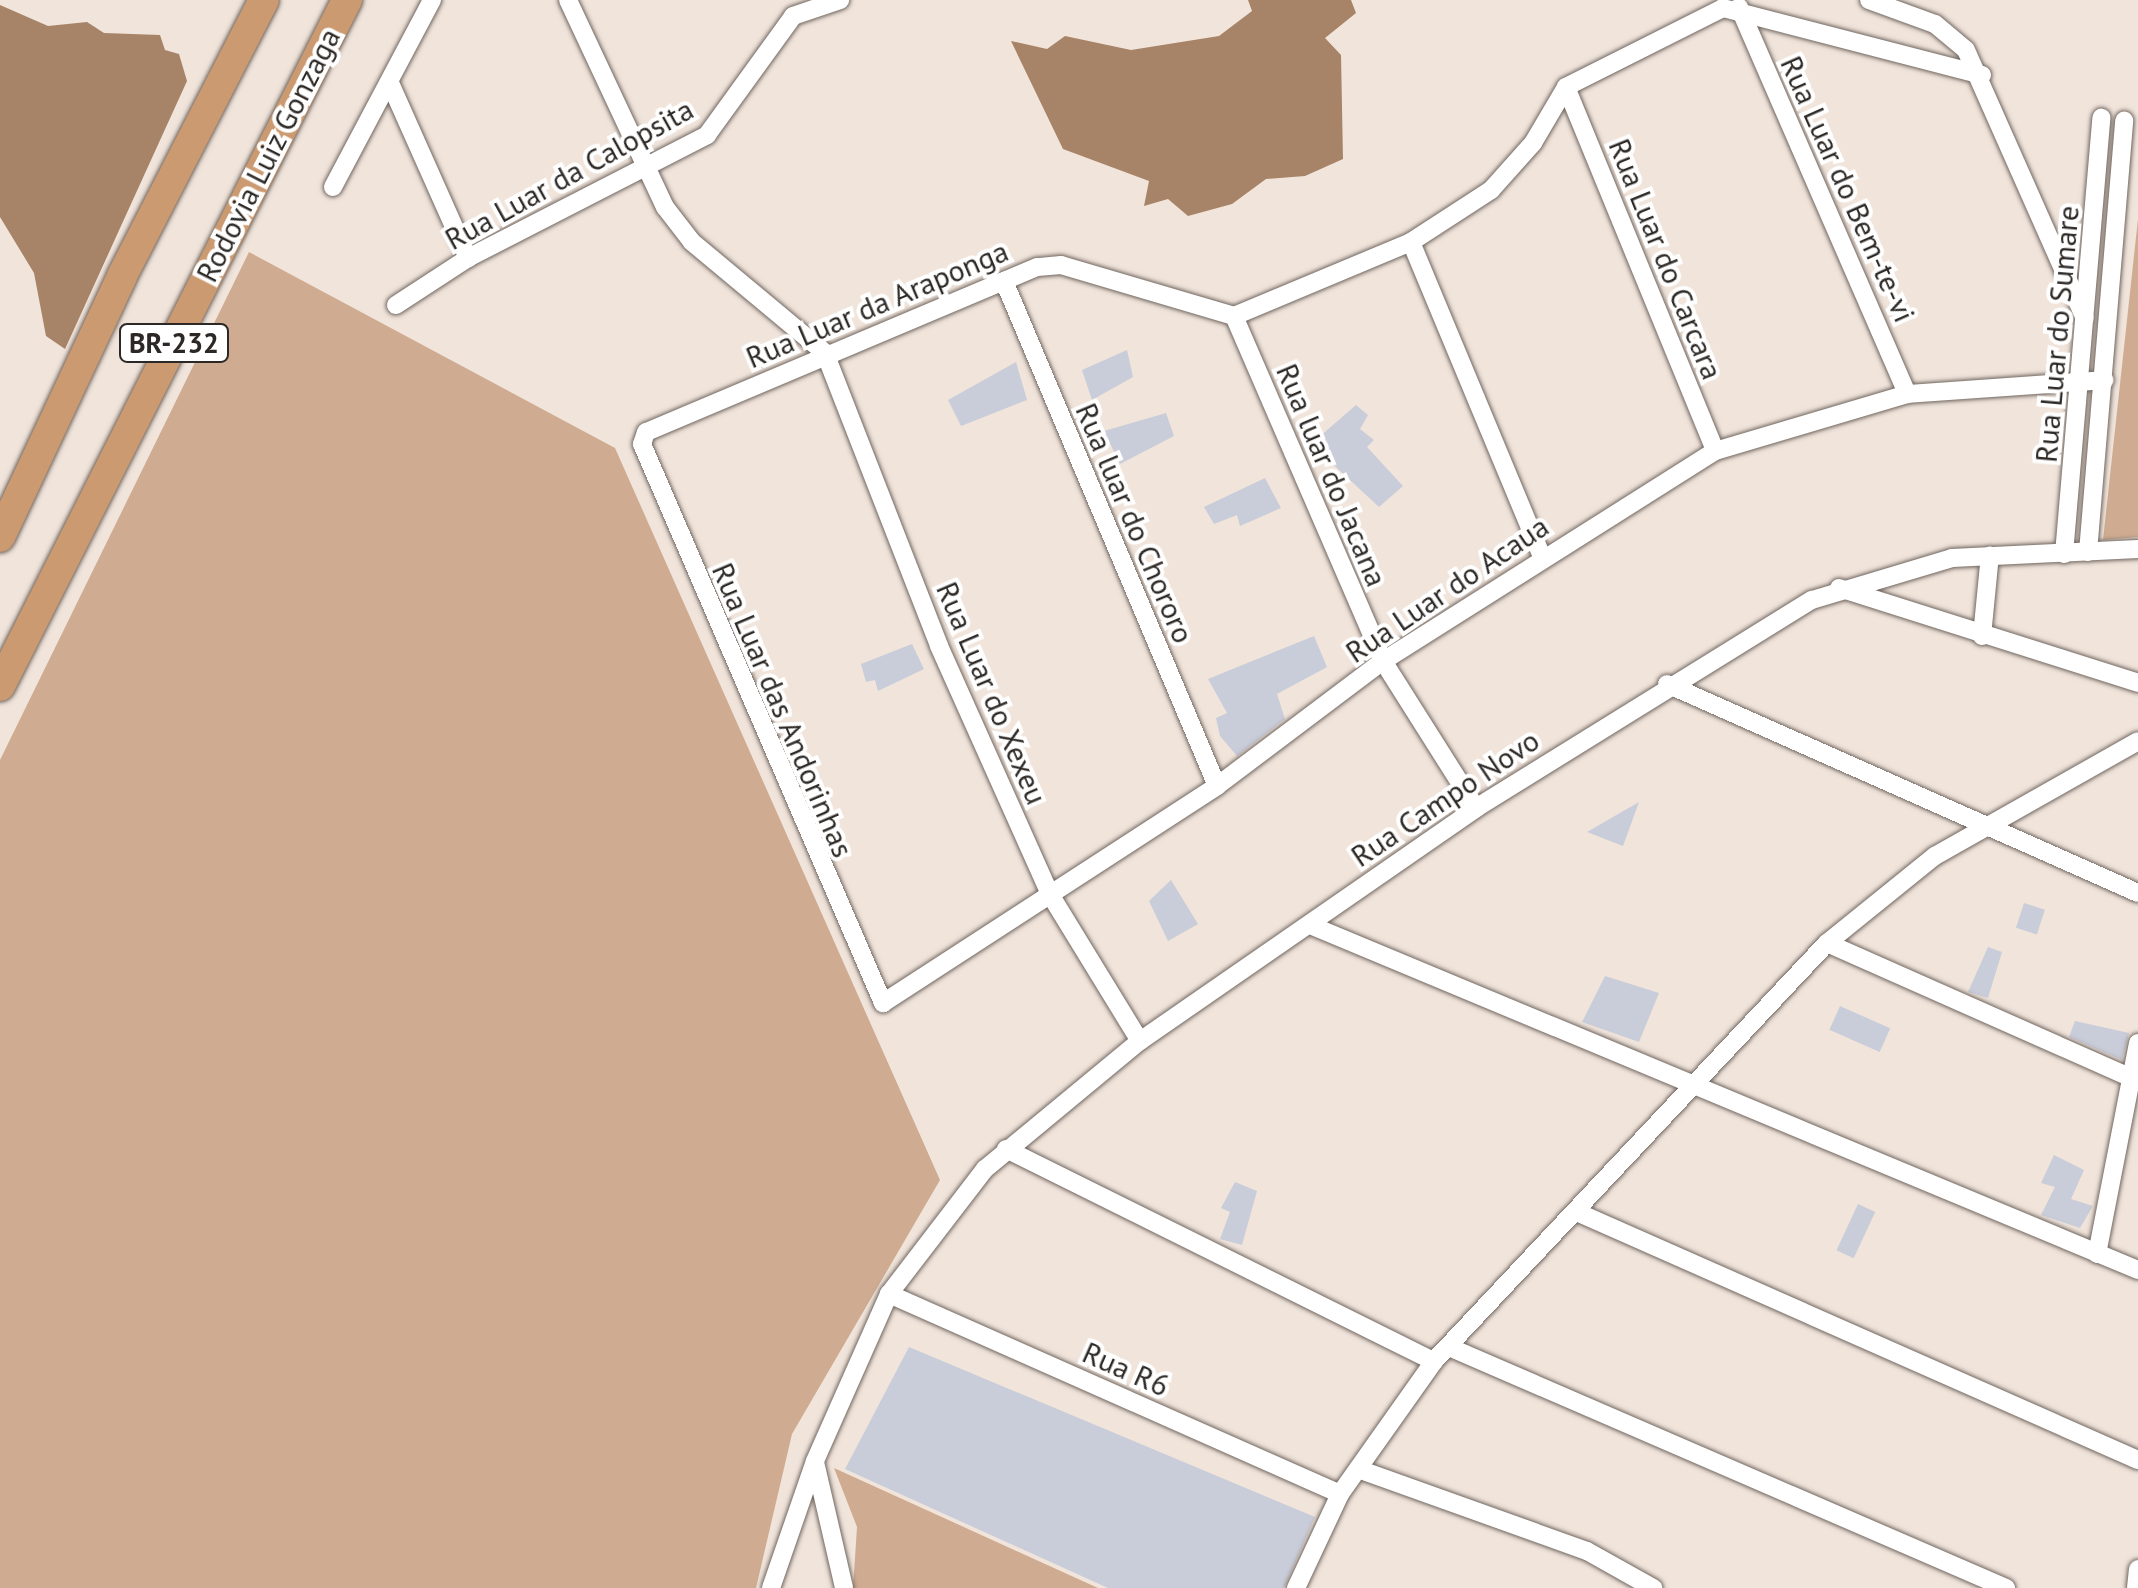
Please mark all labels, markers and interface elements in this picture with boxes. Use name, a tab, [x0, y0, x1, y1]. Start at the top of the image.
street label: Rodovia Luiz Gonzaga	[188, 22, 348, 288]
street label: Rua Luar do Bem-te-vi	[1773, 50, 1923, 328]
street label: Rua Luar da Calopsita	[439, 91, 699, 257]
street label: Rua Luar do Carcara	[1601, 133, 1731, 385]
street label: Rua Luar do Sumare	[2028, 204, 2086, 464]
street label: Rua Luar da Araponga	[740, 232, 1014, 376]
road number: BR-232	[119, 320, 229, 366]
street label: Rua luar do Jacana	[1269, 358, 1395, 592]
street label: Rua luar do Chororo	[1068, 398, 1202, 648]
street label: Rua Luar do Acaua	[1338, 508, 1556, 670]
street label: Rua Luar das Andorinhas	[704, 557, 862, 863]
street label: Rua Luar do Xexeu	[929, 576, 1055, 810]
street label: Rua Campo Novo	[1344, 722, 1546, 874]
street label: Rua R6	[1077, 1334, 1175, 1404]

